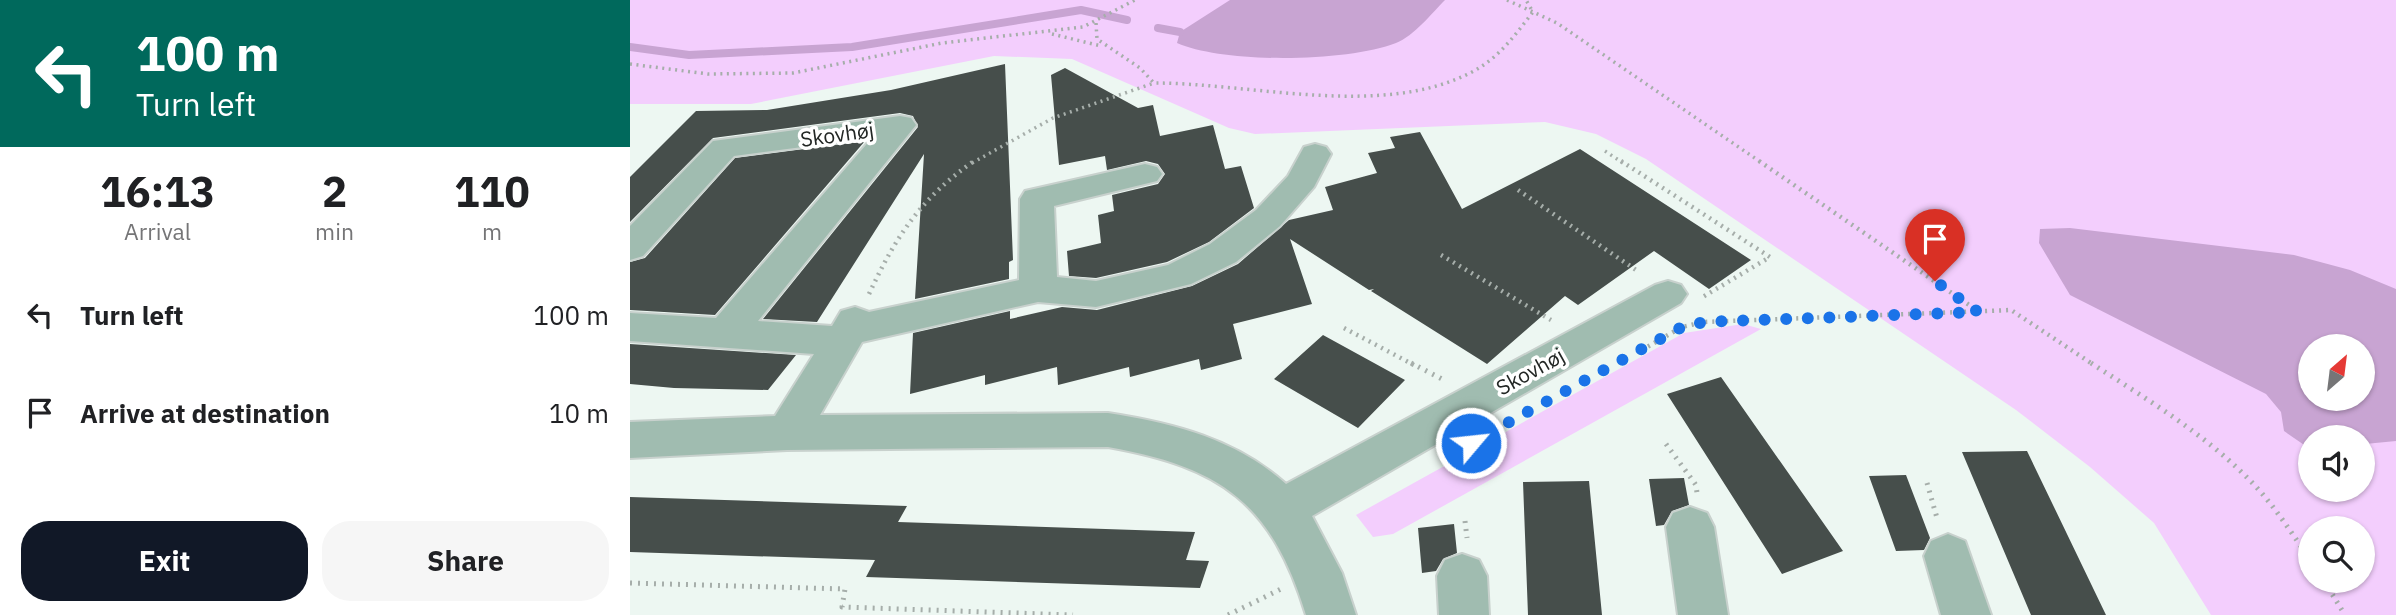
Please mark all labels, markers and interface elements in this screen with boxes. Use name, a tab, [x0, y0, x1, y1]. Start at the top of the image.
text: 100 m	[136, 21, 280, 84]
icon: left	[21, 28, 112, 119]
text: Turn left	[136, 83, 256, 125]
street label: Skovhøj	[798, 115, 876, 153]
text: 16:13	[100, 164, 215, 219]
text: 2	[322, 164, 347, 219]
text: 110	[454, 164, 530, 219]
pin	[1905, 209, 1965, 281]
text: Arrival	[124, 216, 191, 246]
text: min	[315, 216, 354, 246]
text: m	[482, 216, 502, 246]
icon: arrive	[1916, 220, 1954, 258]
icon: left	[21, 296, 59, 334]
text: Turn left	[80, 298, 183, 332]
text: 100 m	[533, 298, 609, 332]
north arrow	[2298, 334, 2375, 411]
map controls	[2298, 334, 2375, 593]
street label: Skovhøj	[1491, 341, 1569, 401]
icon: arrive	[21, 394, 59, 432]
text: Arrive at destination	[80, 396, 330, 430]
text: 10 m	[549, 396, 609, 430]
position arrow	[1434, 406, 1508, 480]
button: sound	[2298, 425, 2375, 502]
button: search	[2298, 516, 2375, 593]
button: Exit	[21, 521, 308, 601]
button: Share	[322, 521, 609, 601]

